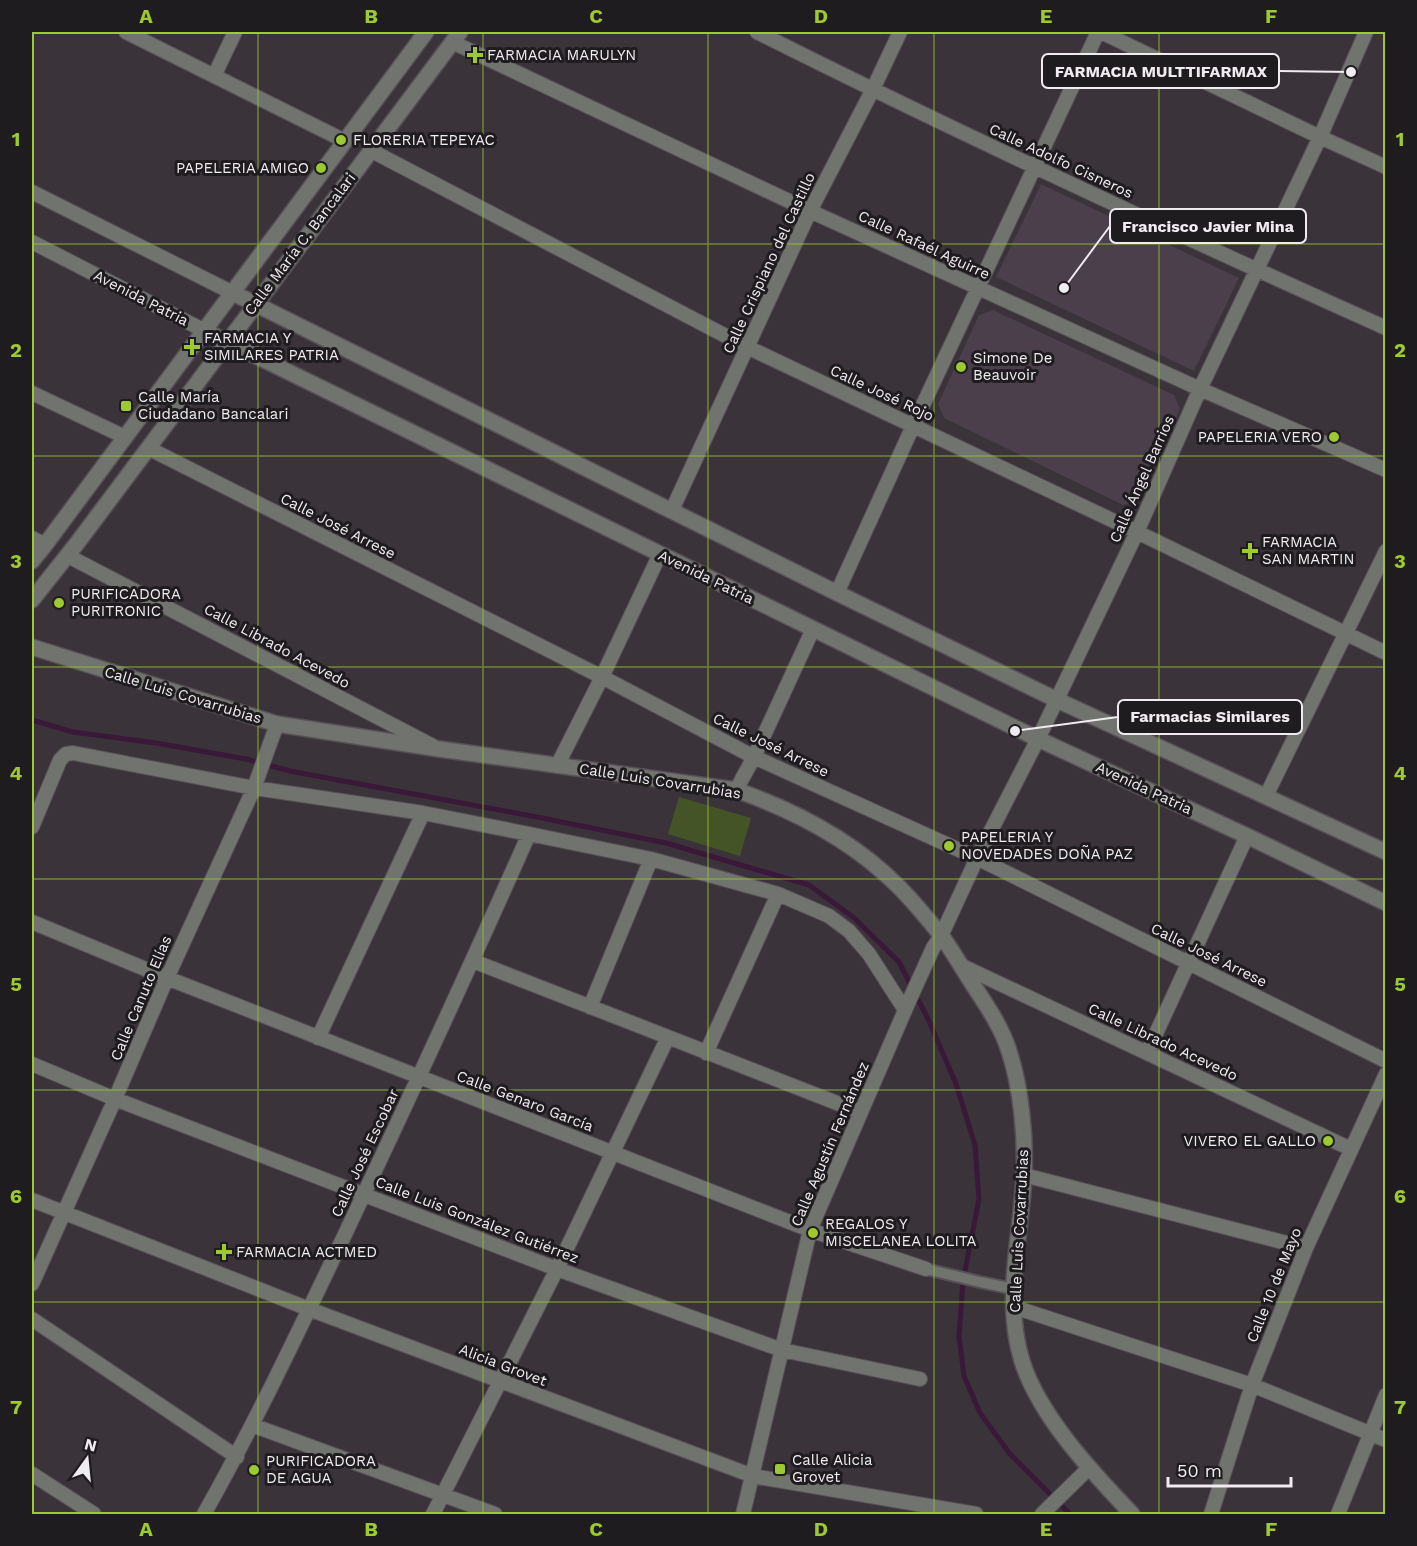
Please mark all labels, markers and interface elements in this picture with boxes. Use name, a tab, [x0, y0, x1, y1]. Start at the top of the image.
text: A	[139, 4, 153, 28]
text: B	[364, 4, 378, 28]
text: C	[589, 4, 603, 28]
text: D	[814, 4, 828, 28]
text: E	[1040, 4, 1052, 28]
text: F	[1265, 4, 1277, 28]
place label: FARMACIA MARULYN	[487, 46, 636, 64]
marker: FARMACIA MARULYN	[468, 48, 482, 62]
callout: FARMACIA MULTTIFARMAX	[1042, 54, 1279, 88]
text: FARMACIA MULTTIFARMAX	[1055, 62, 1268, 81]
street label: Calle Adolfo Cisneros	[986, 120, 1136, 202]
text: 1	[12, 127, 20, 151]
text: 1	[1396, 127, 1404, 151]
place label: FLORERIA TEPEYAC	[353, 131, 495, 149]
marker: FLORERIA TEPEYAC	[334, 133, 348, 147]
place label: PAPELERIA AMIGO	[176, 159, 309, 177]
marker: PAPELERIA AMIGO	[314, 161, 328, 175]
street label: Calle María C. Bancalari	[241, 169, 359, 319]
street label: Calle Crispiano del Castillo	[719, 170, 819, 356]
street label: Calle Rafaél Aguirre	[855, 207, 993, 283]
callout: Francisco Javier Mina	[1110, 209, 1306, 243]
text: Francisco Javier Mina	[1122, 217, 1295, 236]
street label: Avenida Patria	[91, 266, 192, 330]
place label: FARMACIA Y SIMILARES PATRIA	[204, 329, 339, 364]
text: 2	[10, 338, 22, 362]
text: 2	[1394, 338, 1406, 362]
marker: FARMACIA Y SIMILARES PATRIA	[185, 340, 199, 354]
place label: Simone De Beauvoir	[973, 349, 1052, 384]
marker: Simone De Beauvoir	[954, 360, 968, 374]
street label: Calle José Rojo	[827, 361, 937, 425]
place label: Calle María Ciudadano Bancalari	[138, 388, 288, 423]
marker: Calle María Ciudadano Bancalari	[119, 399, 133, 413]
street label: Calle Ángel Barrios	[1106, 412, 1178, 545]
place label: PAPELERIA VERO	[1198, 428, 1322, 446]
marker: PAPELERIA VERO	[1327, 430, 1341, 444]
street label: Calle José Arrese	[277, 489, 399, 563]
place label: FARMACIA SAN MARTIN	[1262, 533, 1354, 568]
marker: FARMACIA SAN MARTIN	[1243, 544, 1257, 558]
street label: Avenida Patria	[655, 546, 757, 608]
text: 3	[10, 549, 22, 573]
text: 3	[1394, 549, 1406, 573]
place label: PURIFICADORA PURITRONIC	[71, 585, 181, 620]
marker: PURIFICADORA PURITRONIC	[52, 596, 66, 610]
street label: Calle Librado Acevedo	[201, 600, 353, 692]
street label: Calle Luis Covarrubias	[102, 662, 264, 728]
callout: Farmacias Similares	[1118, 700, 1302, 734]
text: Farmacias Similares	[1130, 707, 1290, 726]
street label: Calle José Arrese	[710, 709, 832, 781]
street label: Avenida Patria	[1093, 758, 1195, 818]
street label: Calle Luis Covarrubias	[578, 759, 742, 803]
text: 4	[10, 761, 23, 785]
text: 4	[1394, 761, 1407, 785]
place label: PAPELERIA Y NOVEDADES DOÑA PAZ	[961, 828, 1133, 863]
marker: PAPELERIA Y NOVEDADES DOÑA PAZ	[942, 839, 956, 853]
street label: Calle José Arrese	[1148, 919, 1270, 991]
street label: Calle Canuto Elías	[107, 933, 175, 1063]
text: 5	[10, 972, 22, 996]
text: 5	[1394, 972, 1406, 996]
street label: Calle Librado Acevedo	[1085, 999, 1241, 1085]
street label: Calle Agustín Fernández	[787, 1059, 873, 1229]
street label: Calle Genaro García	[454, 1067, 596, 1136]
street label: Calle José Escobar	[327, 1086, 403, 1220]
place label: VIVERO EL GALLO	[1184, 1132, 1316, 1150]
marker: VIVERO EL GALLO	[1321, 1134, 1335, 1148]
street label: Calle Luis Covarrubias	[1006, 1149, 1032, 1313]
street label: Calle Luis González Gutiérrez	[373, 1173, 581, 1267]
text: 6	[10, 1184, 22, 1208]
text: 6	[1394, 1184, 1406, 1208]
place label: REGALOS Y MISCELANEA LOLITA	[825, 1215, 977, 1250]
street label: Calle 10 de Mayo	[1243, 1225, 1305, 1345]
marker: REGALOS Y MISCELANEA LOLITA	[806, 1226, 820, 1240]
place label: FARMACIA ACTMED	[236, 1243, 377, 1261]
marker: FARMACIA ACTMED	[217, 1245, 231, 1259]
street label: Alicia Grovet	[457, 1340, 550, 1390]
text: 7	[10, 1395, 22, 1419]
text: 7	[1394, 1395, 1406, 1419]
north arrow	[57, 1429, 117, 1489]
text: N	[83, 1434, 99, 1456]
scale bar	[1168, 1450, 1291, 1488]
place label: Calle Alicia Grovet	[792, 1451, 873, 1486]
place label: PURIFICADORA DE AGUA	[266, 1452, 376, 1487]
text: 50 m	[1177, 1460, 1222, 1481]
marker: Calle Alicia Grovet	[773, 1462, 787, 1476]
marker: PURIFICADORA DE AGUA	[247, 1463, 261, 1477]
text: A	[139, 1517, 153, 1541]
text: B	[364, 1517, 378, 1541]
text: C	[589, 1517, 603, 1541]
text: D	[814, 1517, 828, 1541]
text: E	[1040, 1517, 1052, 1541]
text: F	[1265, 1517, 1277, 1541]

